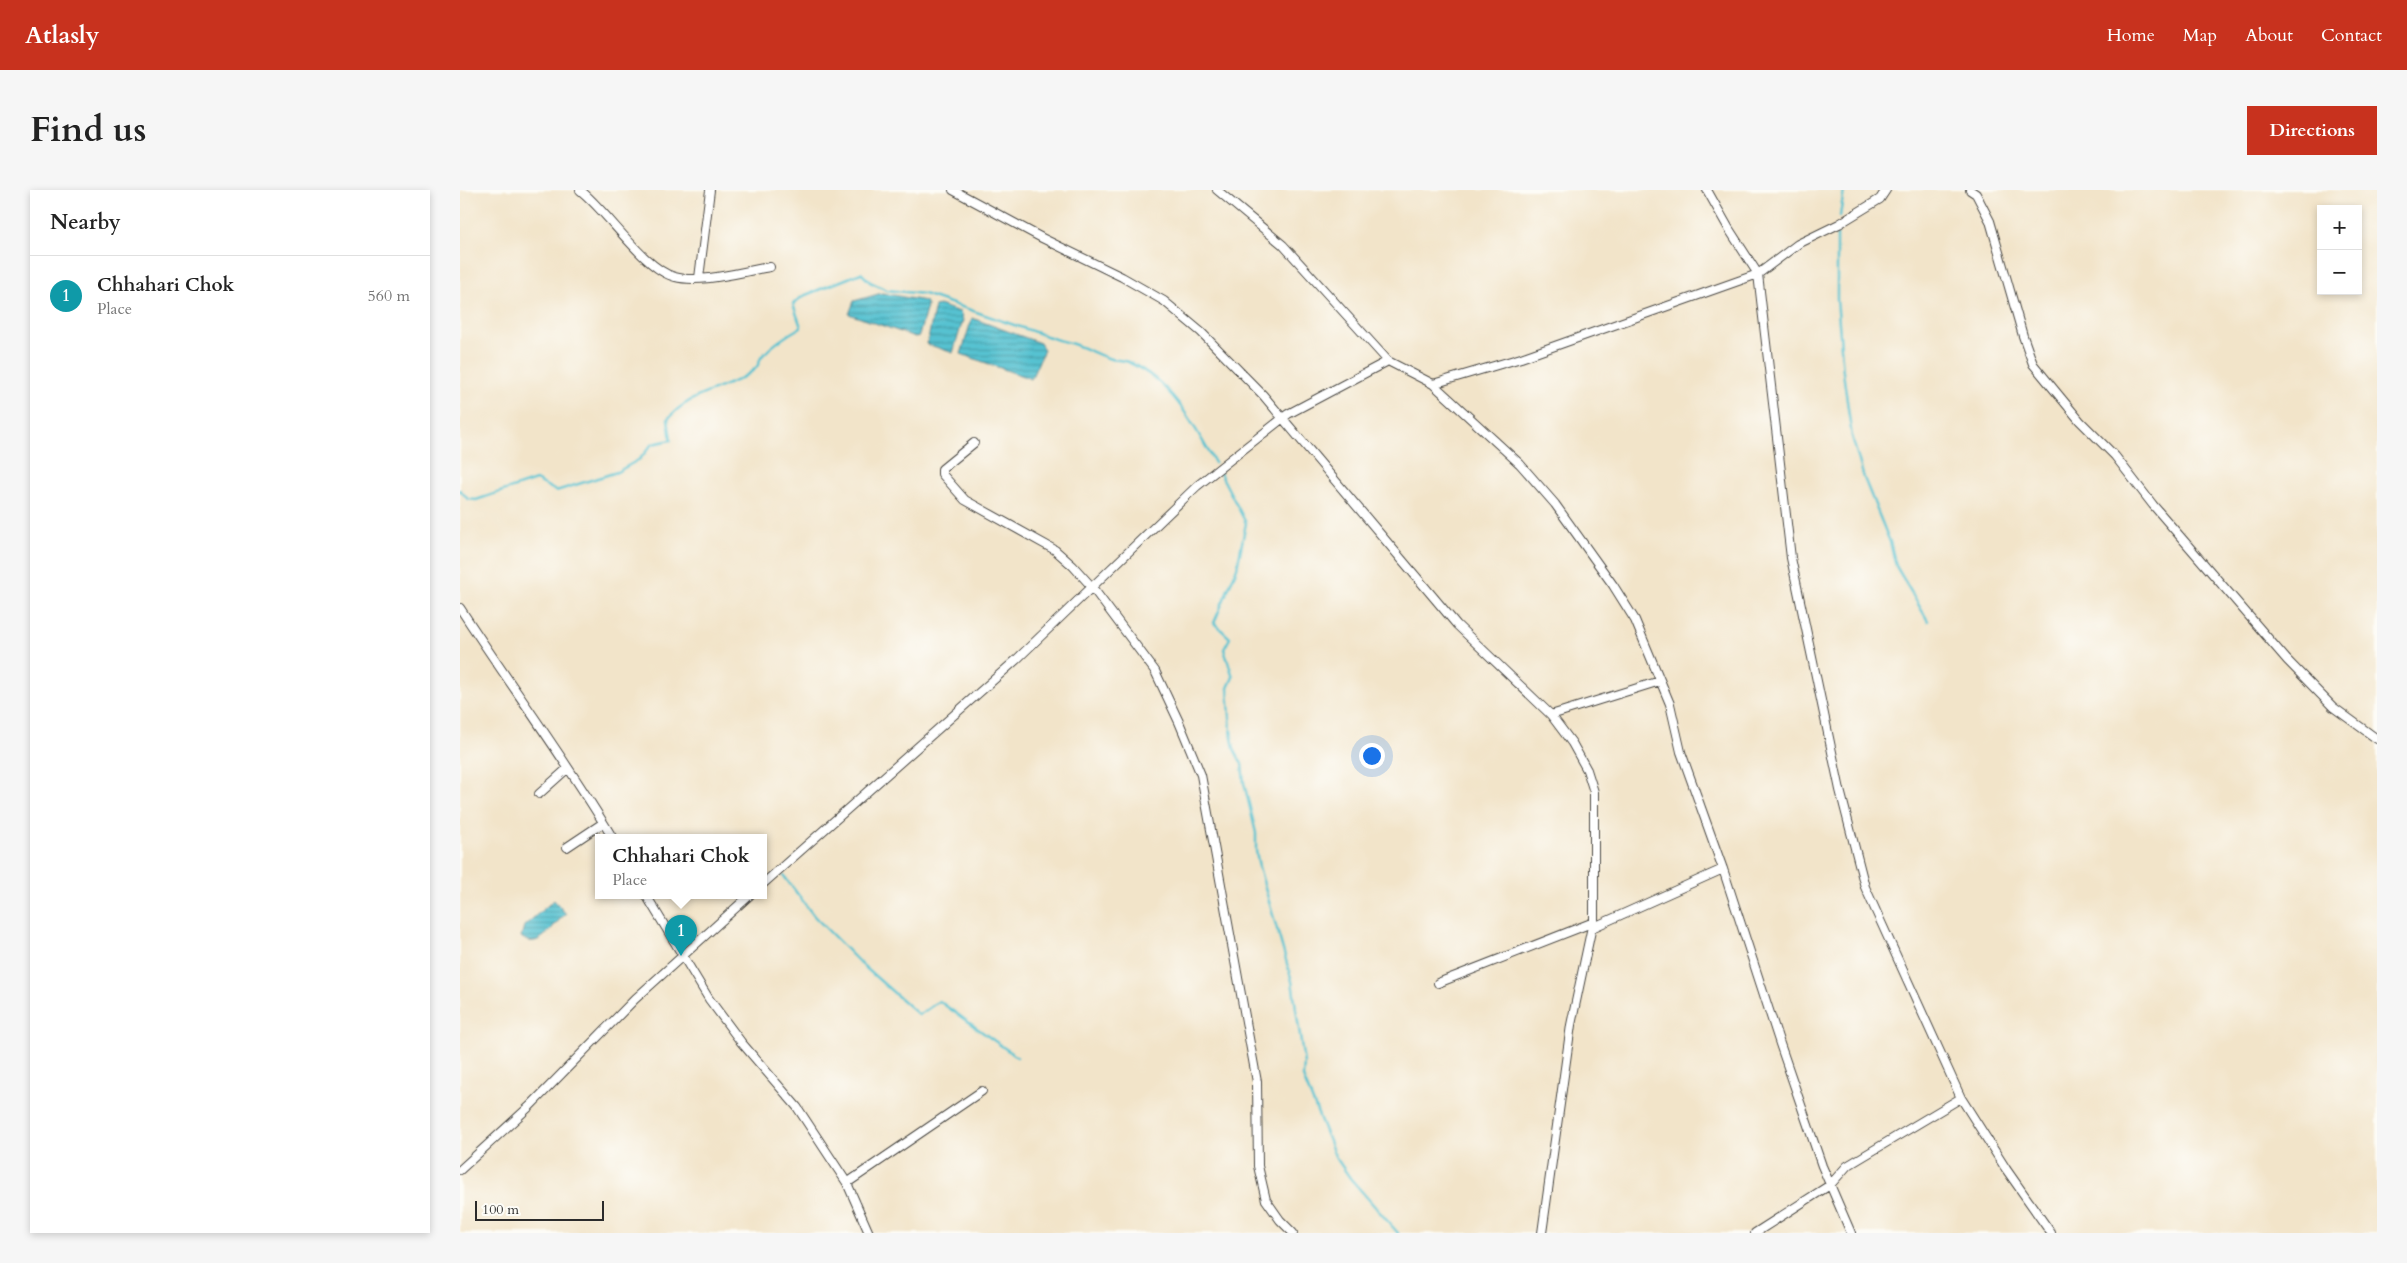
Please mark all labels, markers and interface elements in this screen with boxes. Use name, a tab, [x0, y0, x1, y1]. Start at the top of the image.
text: Atlasly	[25, 19, 99, 52]
text: Home	[2107, 23, 2155, 48]
text: Map	[2183, 23, 2217, 48]
text: About	[2245, 23, 2293, 48]
text: Contact	[2321, 23, 2382, 48]
text: Find us	[30, 106, 146, 154]
button: Directions	[2247, 106, 2377, 155]
map controls	[2317, 205, 2362, 295]
button: +	[2317, 205, 2362, 250]
text: Nearby	[50, 208, 121, 237]
button: −	[2317, 250, 2362, 295]
text: Chhahari Chok	[97, 272, 234, 298]
text: 1	[62, 285, 70, 307]
text: 560 m	[368, 285, 410, 307]
text: Place	[97, 298, 132, 320]
your location	[1359, 743, 1385, 769]
popup	[595, 834, 767, 899]
text: Chhahari Chok	[612, 843, 750, 869]
text: Place	[612, 869, 647, 891]
pin: 1	[665, 915, 697, 956]
scale bar	[475, 1198, 604, 1221]
text: 100 m	[482, 1200, 519, 1219]

